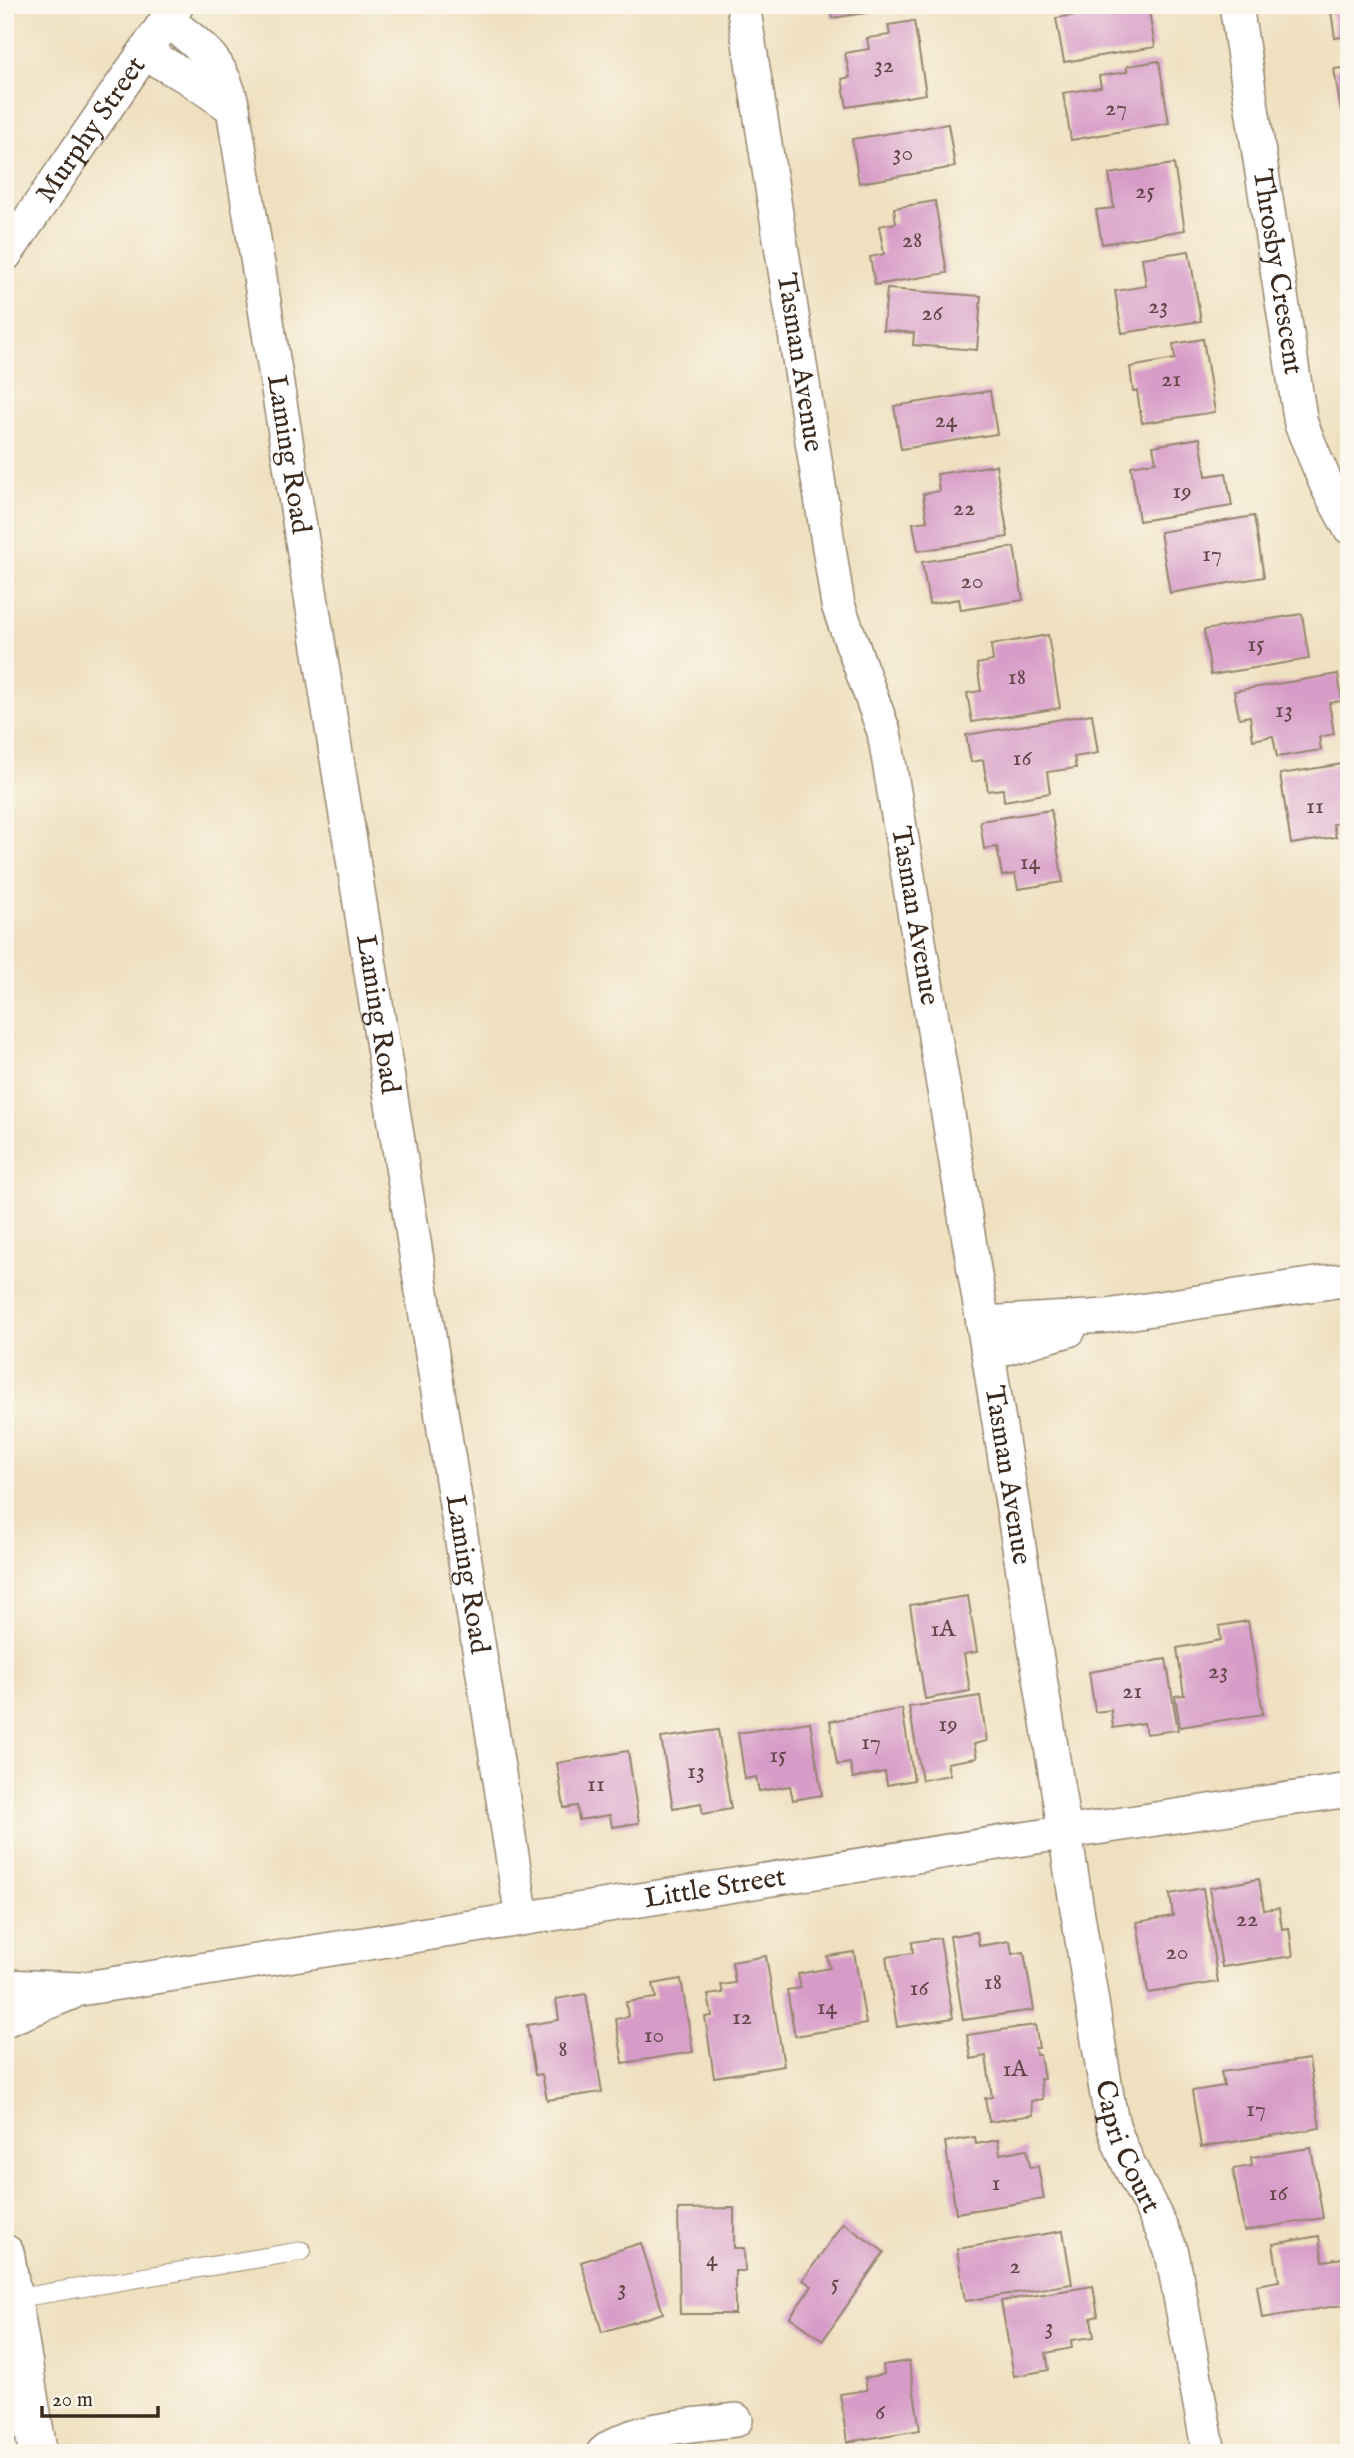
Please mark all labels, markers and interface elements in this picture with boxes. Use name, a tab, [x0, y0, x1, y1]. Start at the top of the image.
street label: Murphy Street	[29, 50, 154, 210]
house number: 32	[874, 50, 894, 81]
house number: 27	[1105, 93, 1127, 124]
house number: 30	[893, 138, 913, 169]
street label: Throsby Crescent	[1244, 167, 1311, 377]
house number: 25	[1135, 176, 1155, 207]
house number: 28	[902, 225, 922, 256]
street label: Tasman Avenue	[768, 271, 831, 455]
house number: 23	[1148, 291, 1168, 322]
house number: 26	[921, 298, 944, 329]
house number: 21	[1161, 364, 1181, 395]
street label: Laming Road	[258, 372, 318, 536]
house number: 24	[934, 405, 958, 436]
house number: 19	[1172, 476, 1192, 507]
house number: 22	[953, 493, 975, 524]
house number: 17	[1202, 539, 1222, 570]
house number: 20	[960, 566, 984, 597]
house number: 15	[1247, 629, 1265, 660]
house number: 18	[1008, 662, 1026, 693]
house number: 13	[1275, 695, 1293, 726]
house number: 16	[1012, 743, 1032, 774]
house number: 11	[1306, 791, 1324, 822]
street label: Tasman Avenue	[883, 824, 947, 1008]
house number: 14	[1020, 847, 1041, 878]
street label: Laming Road	[348, 932, 408, 1096]
street label: Tasman Avenue	[976, 1383, 1039, 1567]
street label: Laming Road	[437, 1492, 497, 1656]
house number: 1A	[930, 1614, 956, 1645]
house number: 23	[1208, 1656, 1228, 1687]
house number: 21	[1122, 1676, 1142, 1707]
house number: 19	[938, 1709, 958, 1740]
house number: 17	[861, 1727, 881, 1758]
house number: 15	[769, 1740, 787, 1771]
house number: 13	[687, 1756, 705, 1787]
house number: 11	[587, 1769, 605, 1800]
street label: Little Street	[642, 1859, 789, 1917]
house number: 22	[1236, 1904, 1258, 1935]
house number: 20	[1165, 1937, 1189, 1968]
house number: 18	[984, 1967, 1002, 1998]
house number: 16	[909, 1973, 929, 2004]
house number: 14	[817, 1992, 838, 2023]
house number: 12	[732, 2002, 752, 2033]
house number: 10	[644, 2020, 664, 2051]
house number: 8	[558, 2034, 568, 2065]
house number: 1A	[1002, 2054, 1028, 2085]
street label: Capri Court	[1087, 2077, 1169, 2220]
house number: 17	[1246, 2094, 1266, 2125]
house number: 1	[992, 2168, 1000, 2199]
house number: 16	[1268, 2178, 1288, 2209]
house number: 4	[706, 2244, 718, 2275]
house number: 2	[1009, 2251, 1021, 2282]
house number: 5	[831, 2268, 840, 2299]
house number: 3	[618, 2273, 626, 2304]
house number: 3	[1045, 2312, 1053, 2343]
scale bar	[42, 2374, 158, 2418]
text: 20 m	[52, 2387, 93, 2414]
house number: 6	[875, 2397, 886, 2428]

